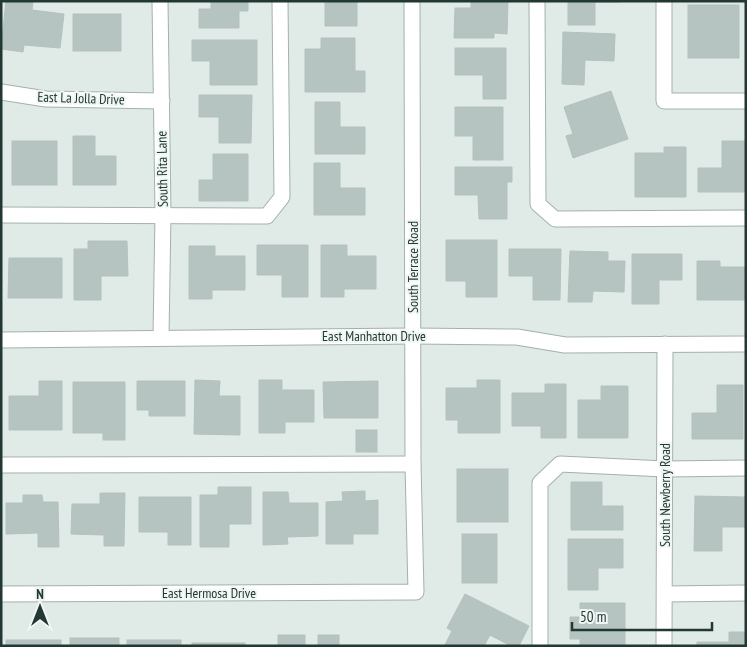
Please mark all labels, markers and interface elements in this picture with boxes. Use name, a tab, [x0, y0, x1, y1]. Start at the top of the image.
street label: East La Jolla Drive	[37, 87, 125, 109]
street label: South Rita Lane	[152, 130, 172, 207]
street label: South Terrace Road	[404, 221, 422, 313]
street label: East Manhatton Drive	[322, 327, 426, 345]
street label: South Newberry Road	[656, 443, 674, 547]
north arrow	[15, 582, 65, 632]
street label: East Hermosa Drive	[162, 584, 256, 602]
text: N	[36, 585, 44, 603]
scale bar	[572, 600, 712, 632]
text: 50 m	[580, 607, 606, 626]

